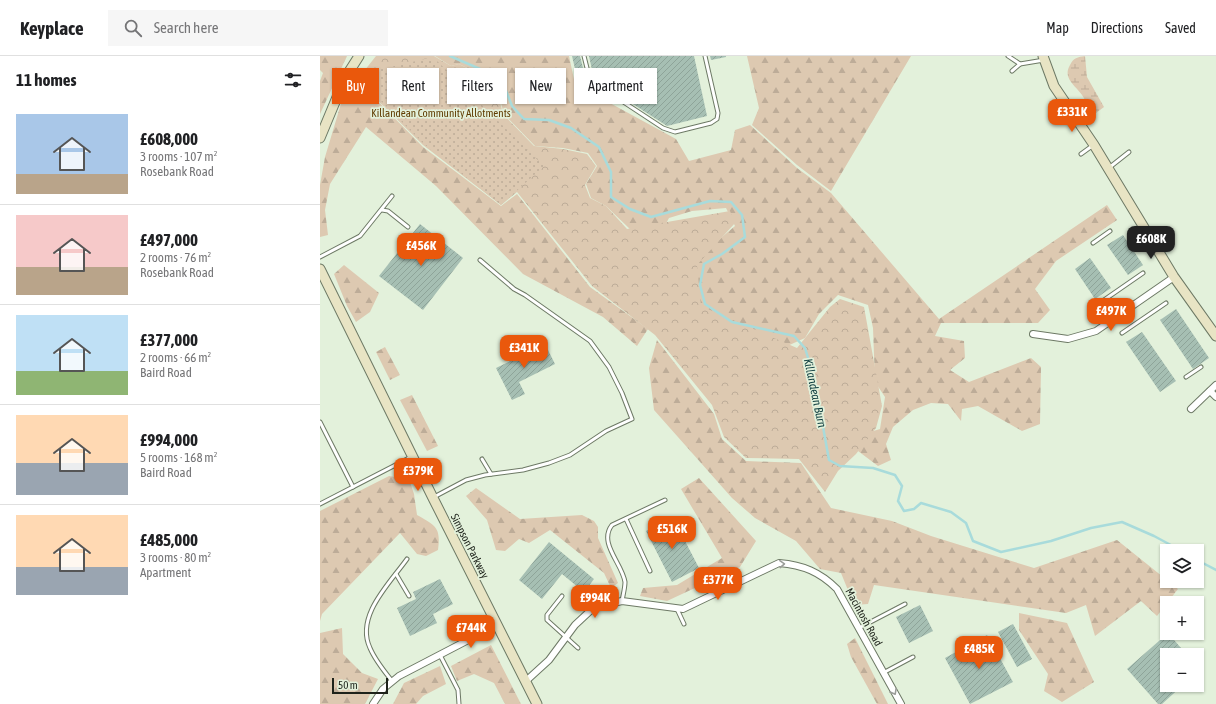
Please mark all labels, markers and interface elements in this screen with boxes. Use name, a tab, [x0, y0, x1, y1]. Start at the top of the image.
search box	[108, 10, 388, 46]
text: Keyplace	[20, 17, 84, 39]
icon: search	[122, 17, 144, 39]
text: Search here	[154, 19, 218, 36]
text: Map	[1046, 20, 1069, 36]
text: Directions	[1091, 20, 1143, 36]
text: Saved	[1165, 20, 1196, 36]
chip: Buy	[332, 68, 379, 104]
chip: Rent	[387, 68, 439, 104]
chip: Filters	[447, 68, 507, 104]
chip: New	[515, 68, 566, 104]
chip: Apartment	[574, 68, 657, 104]
icon: filters	[282, 69, 304, 91]
text: 11 homes	[16, 70, 77, 90]
pin: £331K	[1044, 99, 1100, 133]
text: £331K	[1057, 104, 1087, 119]
park label: Killandean Community Allotments	[371, 107, 511, 119]
text: £608,000	[140, 129, 198, 149]
icon: home	[48, 130, 96, 178]
text: 3 rooms · 107 m²	[140, 149, 217, 164]
text: Rosebank Road	[140, 164, 214, 179]
pin: £608K	[1123, 226, 1179, 260]
text: £497,000	[140, 230, 198, 250]
icon: home	[48, 231, 96, 279]
text: £608K	[1136, 231, 1166, 246]
pin: £456K	[393, 233, 449, 267]
text: £456K	[406, 238, 436, 253]
text: 2 rooms · 76 m²	[140, 250, 211, 265]
text: Rosebank Road	[140, 265, 214, 280]
pin: £497K	[1083, 298, 1139, 332]
text: £497K	[1096, 303, 1126, 318]
text: £377,000	[140, 330, 198, 350]
icon: home	[48, 331, 96, 379]
pin: £341K	[496, 335, 552, 369]
text: £341K	[509, 340, 539, 355]
text: 2 rooms · 66 m²	[140, 350, 211, 365]
water label: Killandean Burn	[801, 357, 829, 429]
text: Baird Road	[140, 365, 192, 380]
text: £994,000	[140, 430, 198, 450]
icon: home	[48, 431, 96, 479]
text: 5 rooms · 168 m²	[140, 450, 217, 465]
pin: £379K	[390, 458, 446, 492]
text: £379K	[403, 463, 433, 478]
text: Baird Road	[140, 465, 192, 480]
street label: Simpson Parkway	[449, 512, 492, 581]
pin: £516K	[644, 516, 700, 550]
text: £516K	[657, 521, 687, 536]
text: £485,000	[140, 530, 198, 550]
icon: home	[48, 531, 96, 579]
map controls	[1160, 544, 1204, 692]
button: layers	[1160, 544, 1204, 588]
text: 3 rooms · 80 m²	[140, 550, 211, 565]
one-way arrow	[779, 560, 786, 569]
text: Apartment	[140, 565, 191, 580]
pin: £377K	[690, 567, 746, 601]
text: £377K	[703, 572, 733, 587]
pin: £994K	[567, 585, 623, 619]
street label: Macintosh Road	[843, 586, 885, 648]
text: £994K	[580, 590, 610, 605]
button: +	[1160, 596, 1204, 640]
pin: £744K	[443, 615, 499, 649]
text: £744K	[456, 620, 486, 635]
pin: £485K	[951, 636, 1007, 670]
text: £485K	[964, 641, 994, 656]
button: −	[1160, 648, 1204, 692]
scale bar	[332, 676, 388, 695]
text: 50 m	[338, 679, 358, 691]
one-way arrow	[890, 688, 897, 696]

